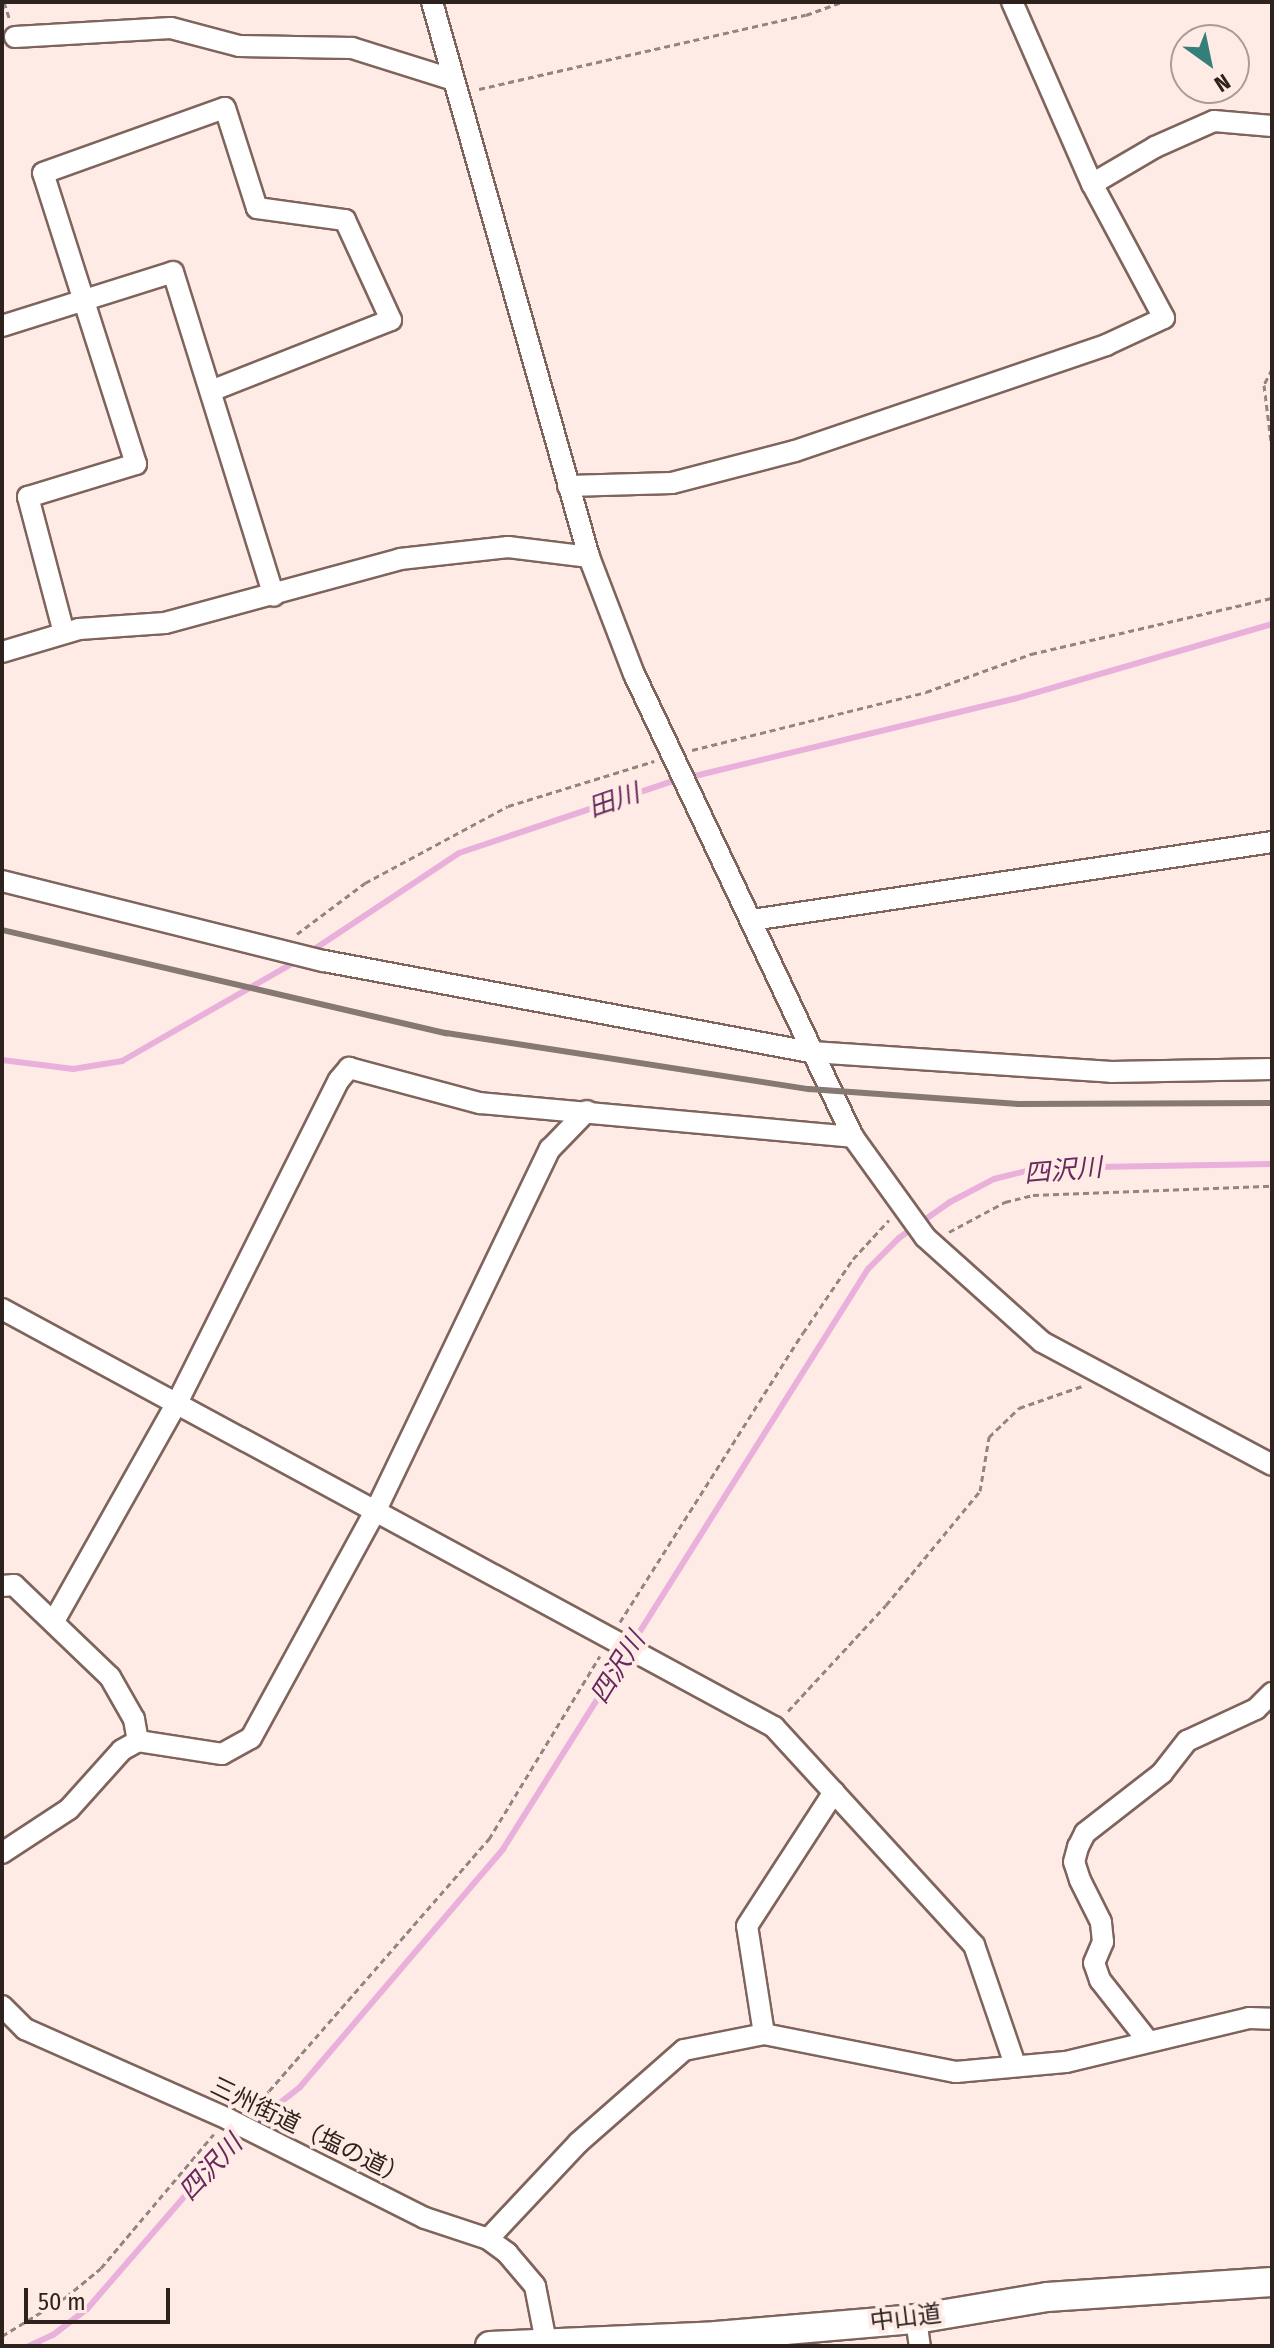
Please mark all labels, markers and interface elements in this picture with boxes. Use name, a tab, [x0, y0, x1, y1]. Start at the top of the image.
north arrow	[1170, 24, 1250, 104]
text: N	[1209, 68, 1235, 98]
water label: 田川	[584, 778, 644, 824]
water label: 四沢川	[1023, 1152, 1103, 1190]
water label: 四沢川	[584, 1627, 652, 1709]
street label: 三州街道（塩の道）	[206, 2072, 412, 2192]
water label: 四沢川	[173, 2129, 249, 2207]
scale bar	[28, 2272, 174, 2322]
text: 50 m	[38, 2288, 86, 2316]
street label: 中山道	[869, 2299, 943, 2337]

